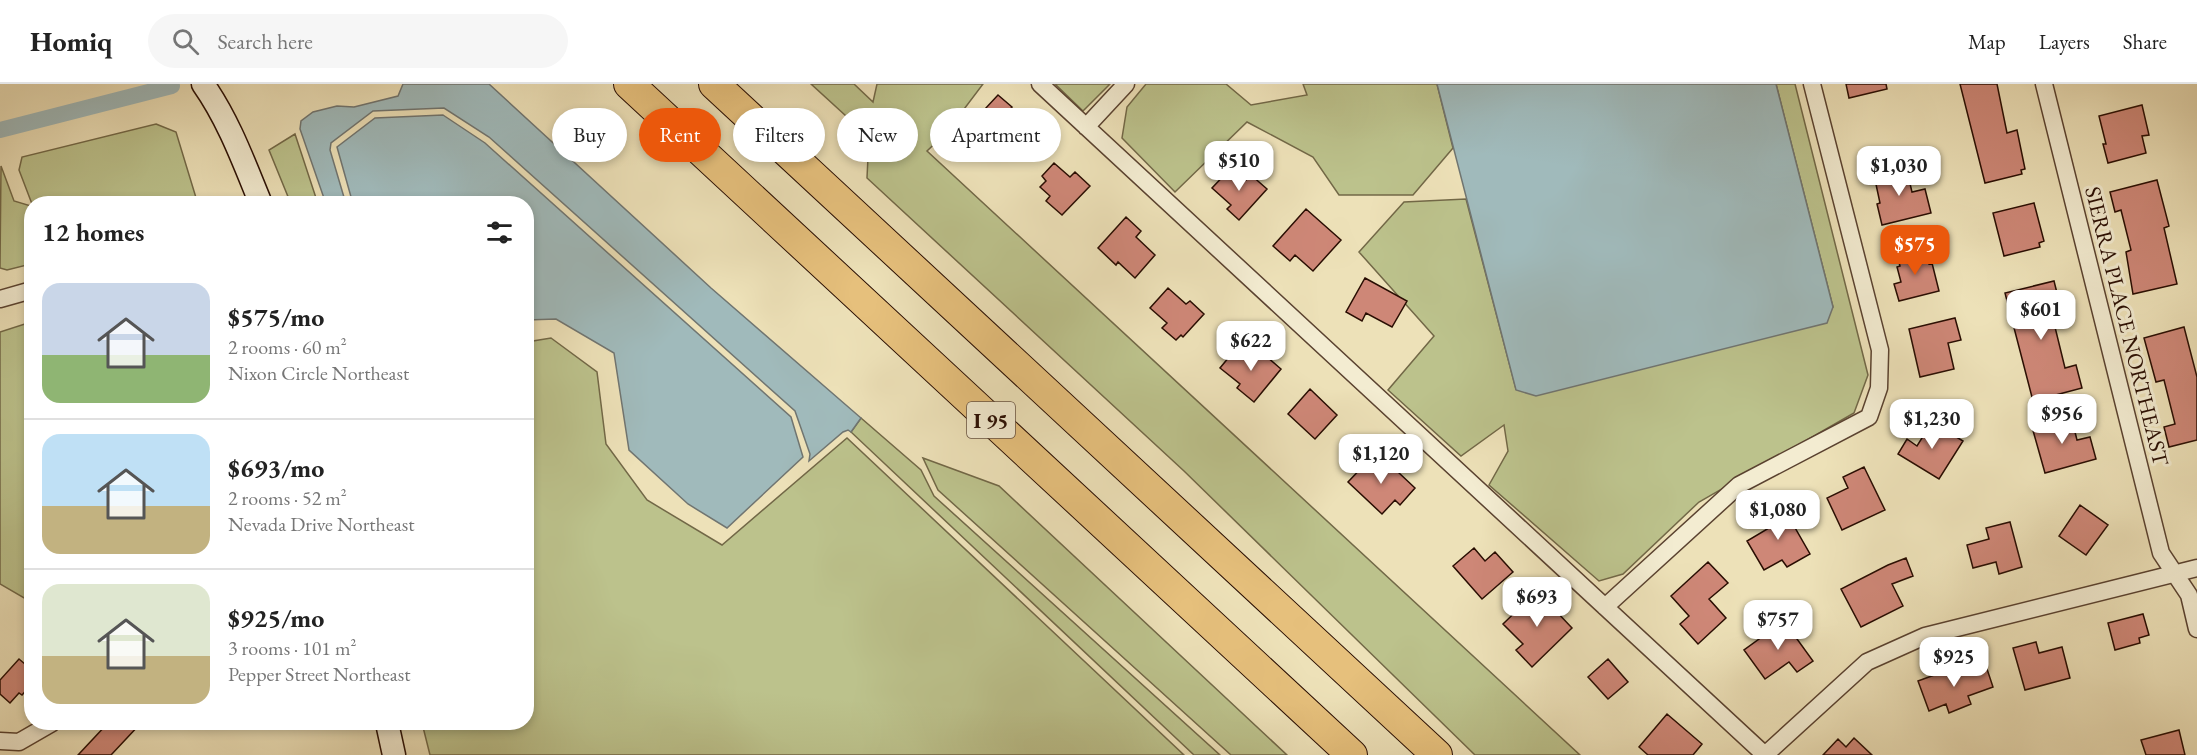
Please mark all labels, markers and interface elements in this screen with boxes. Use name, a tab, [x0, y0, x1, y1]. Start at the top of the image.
search box	[148, 14, 568, 68]
text: Homiq	[30, 23, 112, 59]
icon: search	[169, 25, 202, 58]
text: Search here	[217, 27, 313, 56]
text: Map	[1968, 28, 2006, 55]
text: Layers	[2039, 28, 2090, 55]
text: Share	[2123, 28, 2167, 55]
chip: Buy	[552, 108, 627, 162]
chip: Rent	[639, 108, 721, 162]
chip: Filters	[733, 108, 825, 162]
chip: New	[837, 108, 918, 162]
chip: Apartment	[930, 108, 1061, 162]
pin: $510	[1203, 141, 1275, 192]
pin: $1,030	[1850, 146, 1948, 197]
text: $510	[1219, 147, 1259, 173]
text: $1,030	[1871, 152, 1927, 178]
street label: SIERRA PLACE NORTHEAST	[2078, 183, 2176, 469]
text: 12 homes	[42, 215, 144, 249]
icon: filters	[483, 216, 516, 249]
pin: $575	[1879, 225, 1951, 276]
text: $575	[1895, 231, 1935, 257]
pin: $601	[2005, 290, 2077, 341]
text: $601	[2021, 296, 2061, 322]
text: $575/mo	[228, 300, 324, 334]
icon: home	[90, 307, 162, 379]
pin: $622	[1215, 321, 1287, 372]
text: $622	[1231, 327, 1271, 353]
text: 2 rooms · 60 m²	[228, 334, 347, 360]
text: Nixon Circle Northeast	[228, 360, 409, 386]
pin: $956	[2026, 394, 2098, 445]
pin: $1,230	[1883, 399, 1981, 450]
text: $956	[2042, 400, 2082, 426]
road number: I 95	[967, 402, 1015, 438]
text: $1,230	[1904, 405, 1960, 431]
pin: $1,120	[1332, 434, 1430, 485]
text: $1,120	[1353, 440, 1409, 466]
text: $693/mo	[228, 451, 324, 485]
icon: home	[90, 458, 162, 530]
text: 2 rooms · 52 m²	[228, 485, 347, 511]
pin: $1,080	[1729, 490, 1827, 541]
text: $1,080	[1750, 496, 1806, 522]
text: Nevada Drive Northeast	[228, 511, 414, 537]
pin: $693	[1501, 577, 1573, 628]
text: $693	[1517, 583, 1557, 609]
pin: $757	[1742, 600, 1814, 651]
text: $925/mo	[228, 601, 324, 635]
text: $757	[1758, 606, 1798, 632]
icon: home	[90, 608, 162, 680]
text: 3 rooms · 101 m²	[228, 635, 356, 661]
pin: $925	[1918, 637, 1990, 688]
text: $925	[1934, 643, 1974, 669]
text: Pepper Street Northeast	[228, 661, 411, 687]

